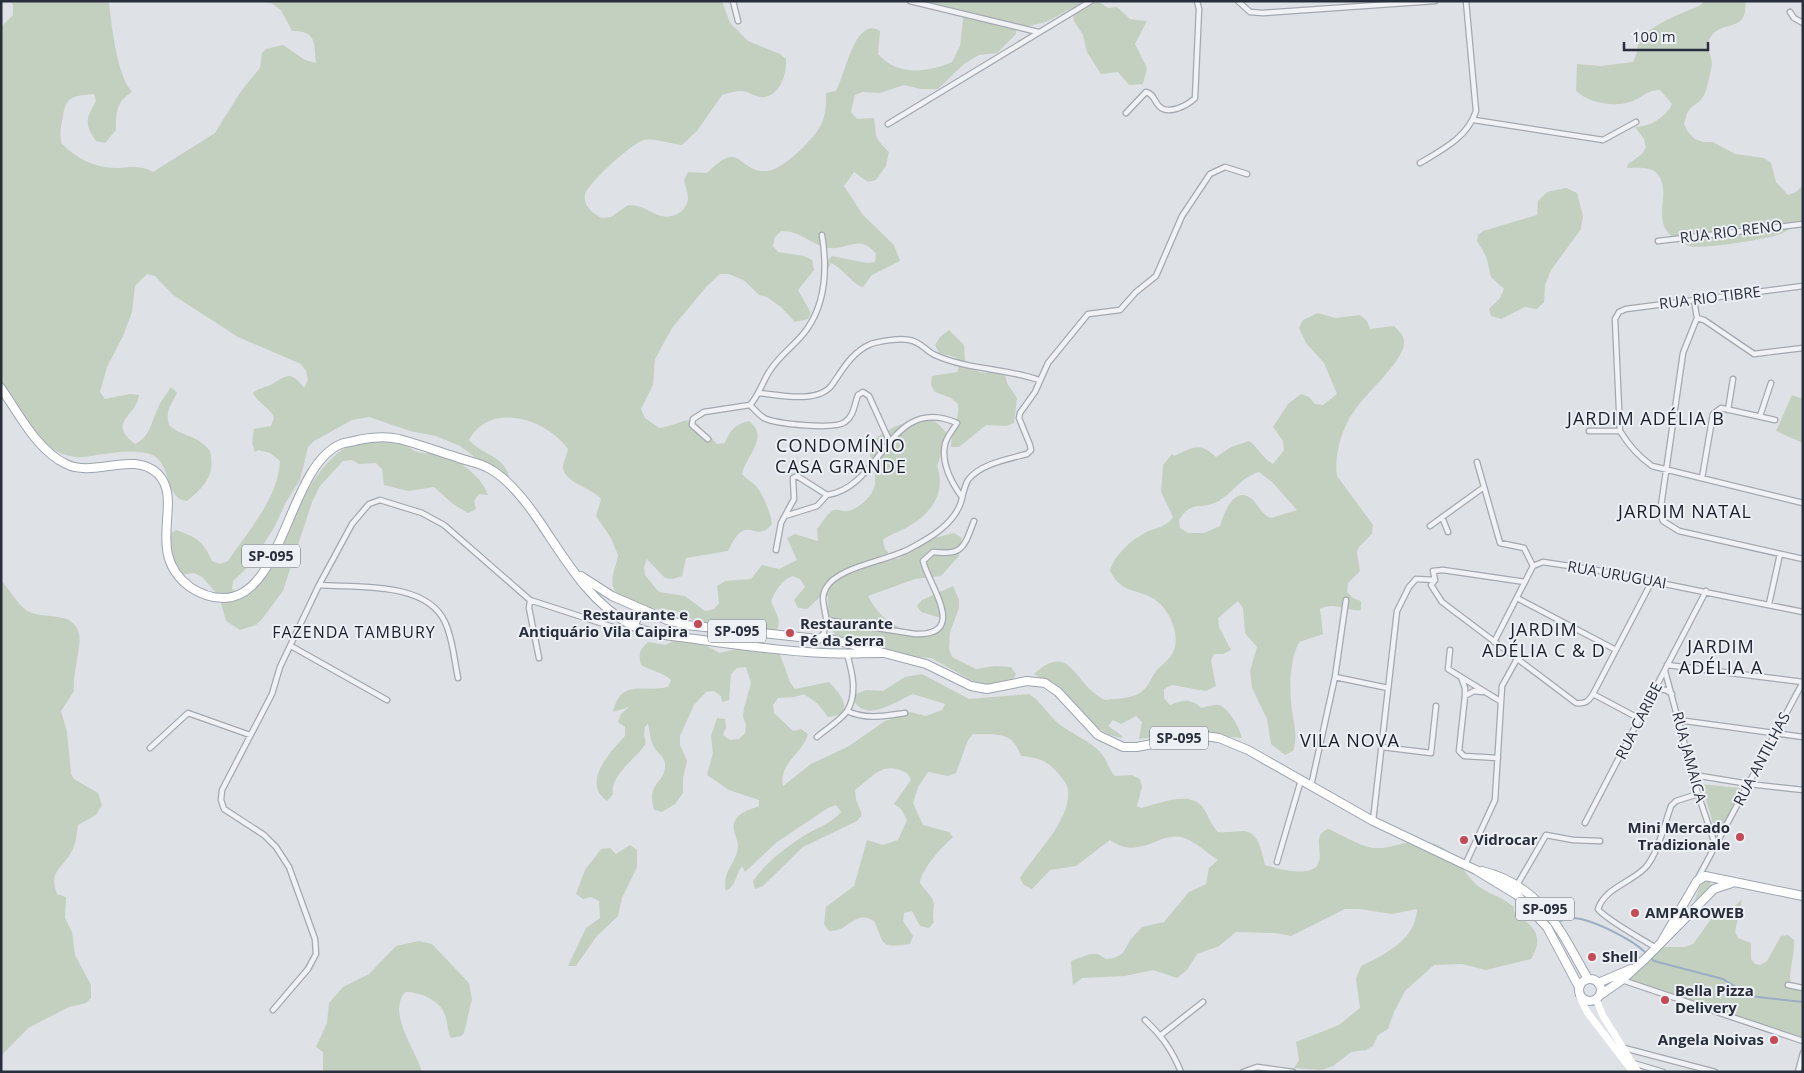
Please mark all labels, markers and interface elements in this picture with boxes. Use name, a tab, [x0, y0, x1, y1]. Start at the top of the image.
scale bar	[1624, 20, 1708, 52]
text: 100 m	[1632, 26, 1676, 46]
street label: RUA RIO RENO	[1678, 215, 1783, 247]
street label: RUA RIO TIBRE	[1658, 281, 1762, 313]
district label: JARDIM ADÉLIA B	[1565, 406, 1725, 430]
district label: CONDOMÍNIO CASA GRANDE	[775, 433, 907, 478]
district label: JARDIM NATAL	[1616, 499, 1752, 523]
road number: SP-095	[242, 544, 300, 568]
street label: RUA URUGUAI	[1566, 555, 1668, 593]
place label: Restaurante e Antiquário Vila Caipira	[519, 604, 688, 641]
place label: Restaurante Pé da Serra	[800, 613, 893, 650]
district label: JARDIM ADÉLIA C & D	[1482, 617, 1606, 662]
marker: Restaurante e Antiquário Vila Caipira	[692, 618, 704, 630]
road number: SP-095	[708, 620, 766, 642]
district label: FAZENDA TAMBURY	[272, 621, 436, 643]
marker: Restaurante Pé da Serra	[784, 627, 796, 639]
district label: JARDIM ADÉLIA A	[1679, 634, 1763, 679]
street label: RUA CARIBE	[1610, 679, 1666, 763]
street label: RUA ANTILHAS	[1728, 708, 1794, 809]
street label: RUA JAMAICA	[1668, 709, 1712, 805]
road number: SP-095	[1150, 726, 1208, 750]
district label: VILA NOVA	[1300, 728, 1400, 752]
place label: Mini Mercado Tradizionale	[1628, 817, 1730, 854]
place label: Vidrocar	[1474, 829, 1538, 849]
marker: Mini Mercado Tradizionale	[1734, 831, 1746, 843]
marker: Vidrocar	[1458, 834, 1470, 846]
road number: SP-095	[1516, 898, 1574, 921]
place label: AMPAROWEB	[1645, 902, 1744, 922]
marker: AMPAROWEB	[1629, 907, 1641, 919]
place label: Shell	[1602, 946, 1638, 966]
marker: Shell	[1586, 951, 1598, 963]
place label: Bella Pizza Delivery	[1675, 980, 1754, 1017]
marker: Bella Pizza Delivery	[1659, 994, 1671, 1006]
place label: Angela Noivas	[1658, 1029, 1764, 1049]
marker: Angela Noivas	[1768, 1034, 1780, 1046]

